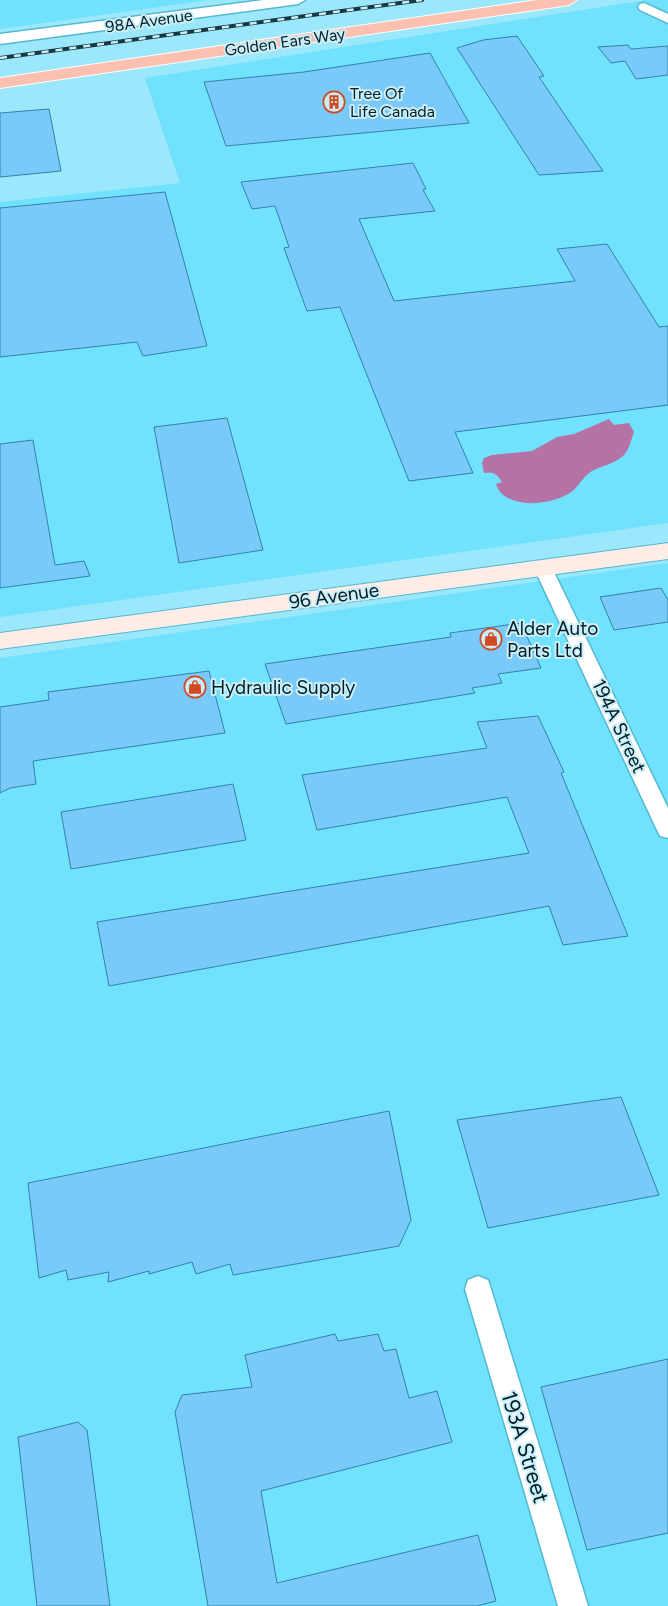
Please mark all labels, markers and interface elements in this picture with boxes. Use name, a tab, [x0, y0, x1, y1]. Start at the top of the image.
street label: 98A Avenue	[104, 5, 194, 37]
street label: Golden Ears Way	[223, 24, 347, 60]
place label: Tree Of Life Canada	[350, 84, 435, 121]
building icon: Tree Of Life Canada	[322, 90, 346, 114]
street label: 96 Avenue	[288, 578, 380, 614]
place label: Alder Auto Parts Ltd	[507, 617, 598, 662]
shop icon: Alder Auto Parts Ltd	[479, 627, 503, 651]
shop icon: Hydraulic Supply	[183, 675, 207, 699]
street label: 194A Street	[587, 675, 651, 777]
place label: Hydraulic Supply	[211, 676, 355, 699]
street label: 193A Street	[495, 1388, 555, 1506]

